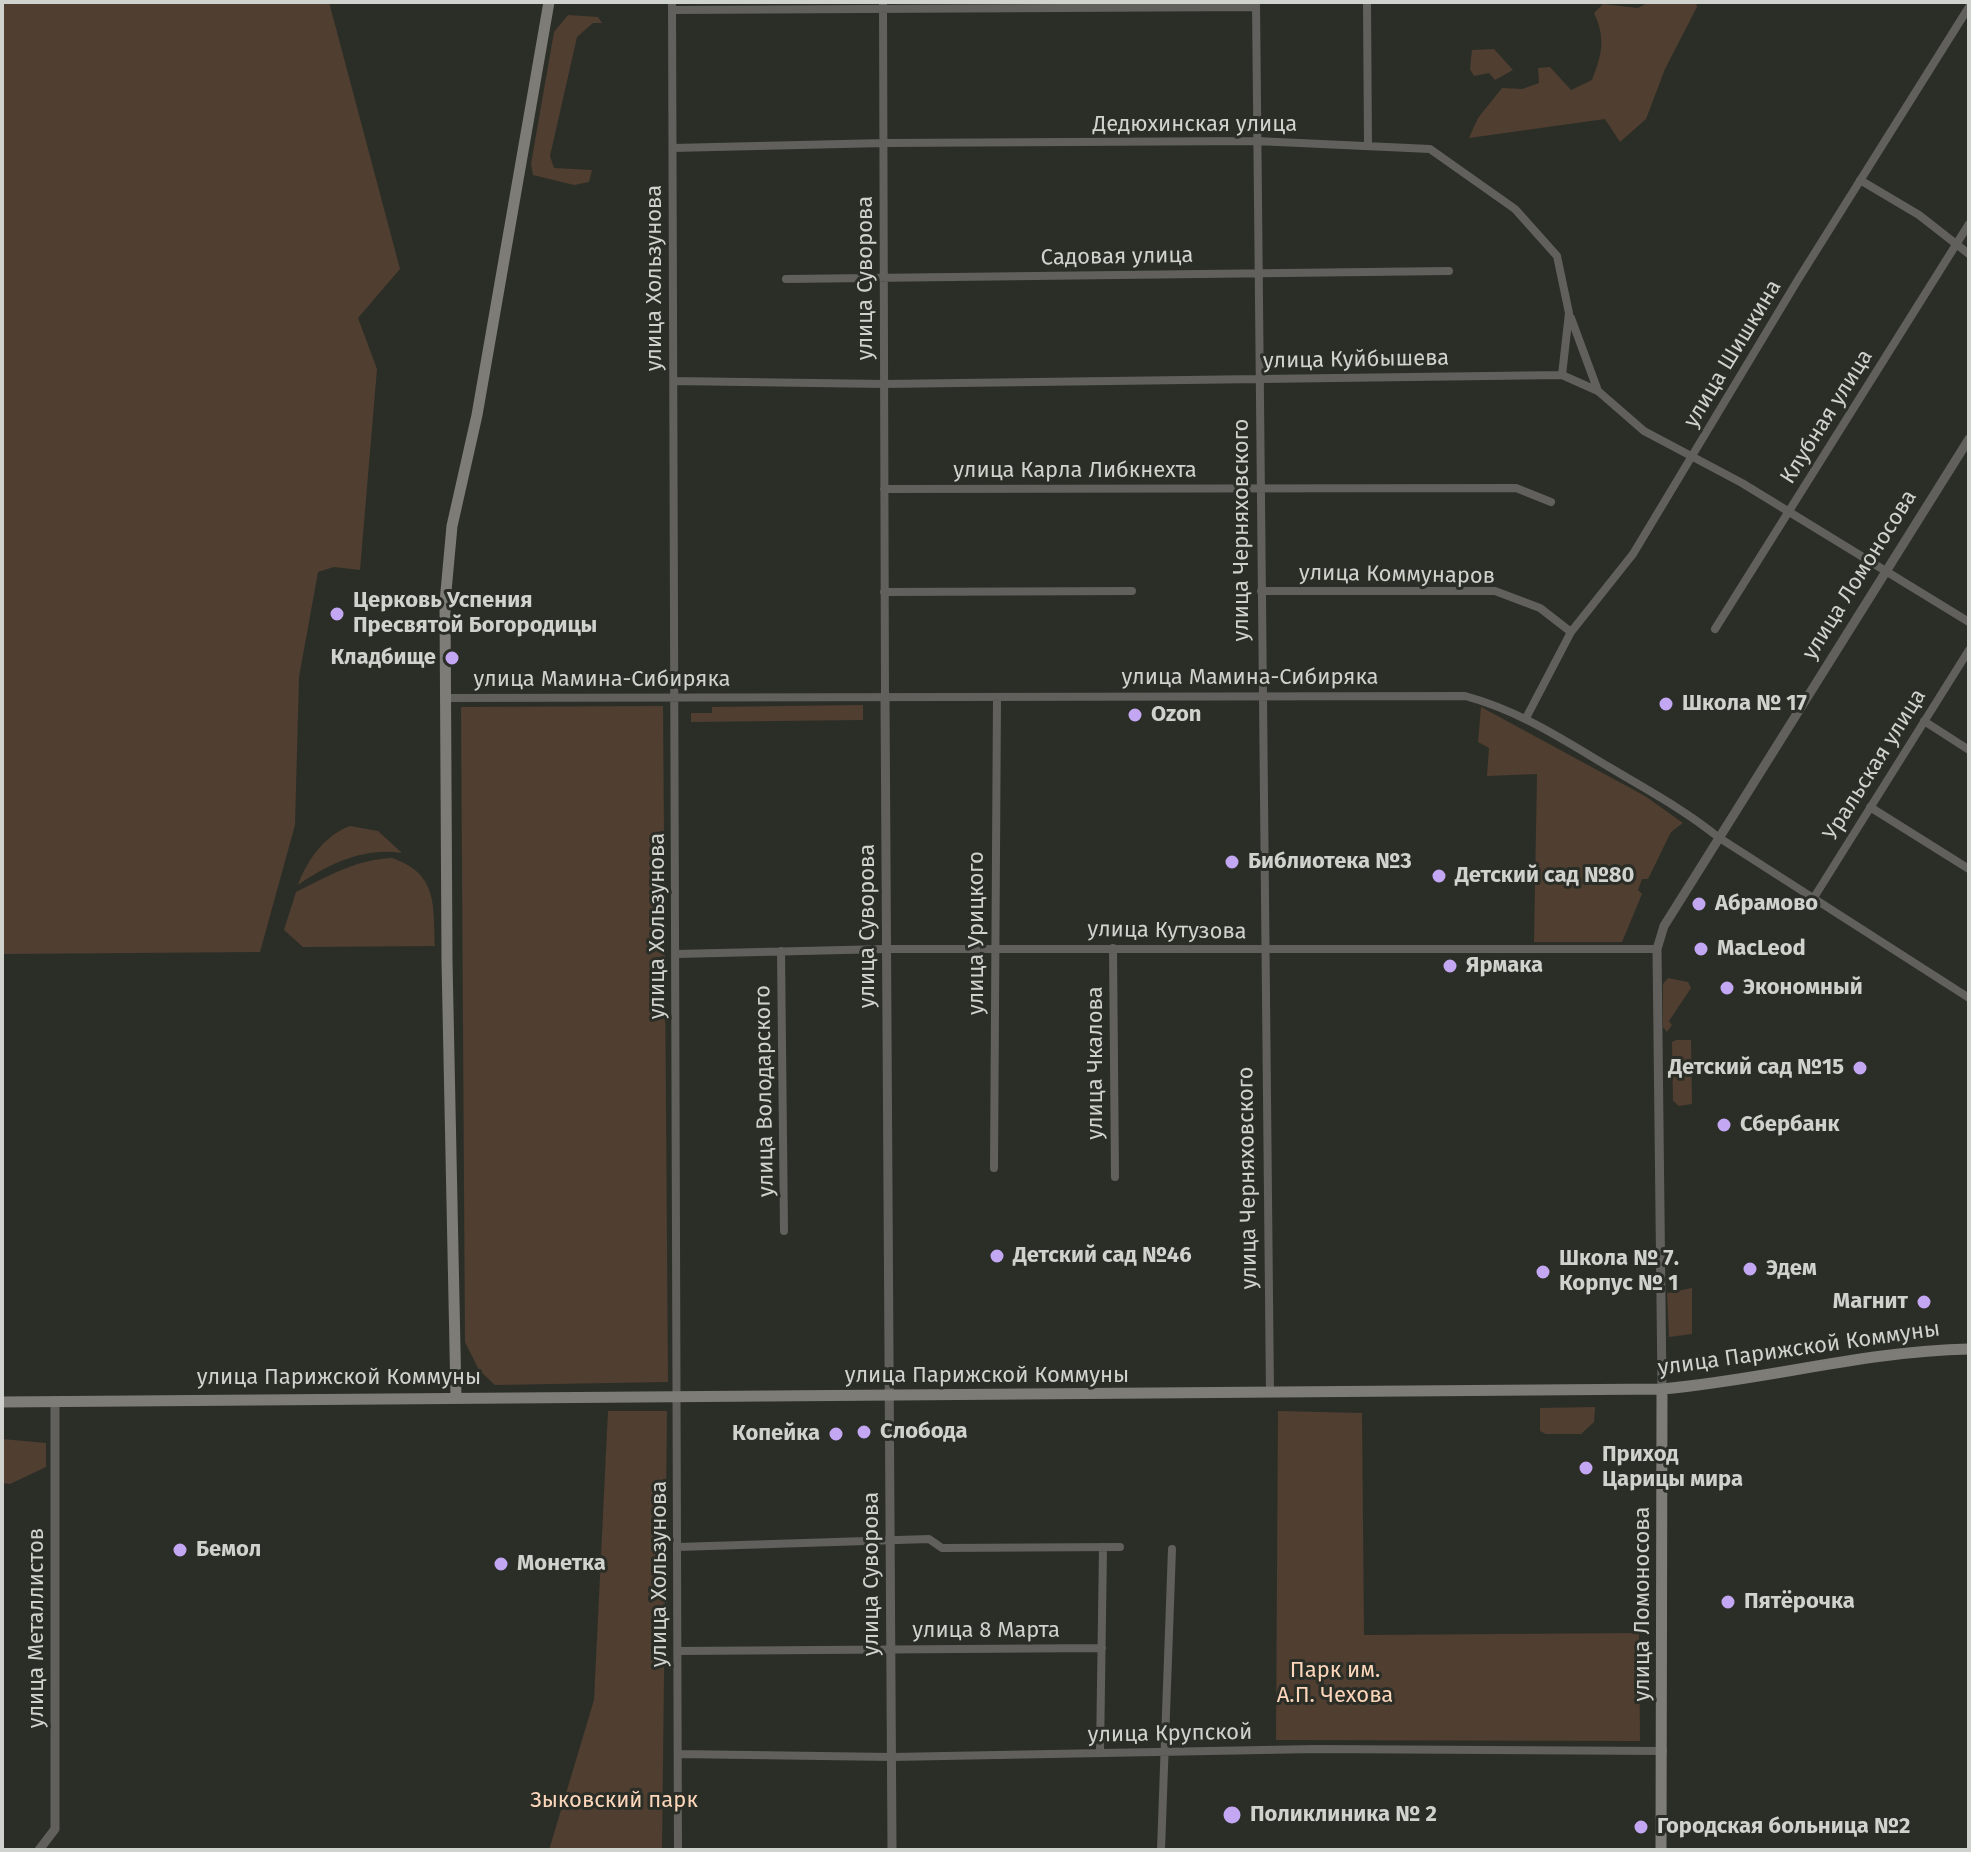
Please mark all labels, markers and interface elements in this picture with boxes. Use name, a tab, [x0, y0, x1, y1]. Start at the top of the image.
street label: Дедюхинская улица	[1093, 112, 1297, 138]
street label: улица Хользунова	[642, 185, 668, 371]
street label: улица Суворова	[853, 196, 879, 360]
street label: Садовая улица	[1041, 242, 1193, 272]
street label: улица Шишкина	[1678, 275, 1788, 433]
street label: улица Куйбышева	[1263, 345, 1449, 375]
street label: Клубная улица	[1775, 345, 1879, 489]
street label: улица Черняховского	[1229, 419, 1255, 641]
street label: улица Карла Либкнехта	[953, 458, 1197, 484]
street label: улица Ломоносова	[1797, 485, 1923, 665]
street label: улица Коммунаров	[1299, 560, 1495, 590]
place label: Церковь Успения Пресвятой Богородицы	[353, 588, 597, 640]
marker: Церковь Успения Пресвятой Богородицы	[328, 605, 346, 623]
place label: Кладбище	[330, 645, 436, 671]
marker: Кладбище	[443, 649, 461, 667]
street label: улица Мамина-Сибиряка	[1122, 665, 1378, 691]
street label: улица Мамина-Сибиряка	[474, 667, 730, 693]
street label: Уральская улица	[1818, 684, 1932, 846]
place label: Школа № 17	[1682, 691, 1807, 717]
marker: Школа № 17	[1657, 695, 1675, 713]
place label: Ozon	[1151, 702, 1201, 728]
marker: Ozon	[1126, 706, 1144, 724]
street label: улица Хользунова	[645, 833, 671, 1019]
street label: улица Суворова	[855, 844, 881, 1008]
place label: Библиотека №3	[1248, 849, 1412, 875]
street label: улица Урицкого	[964, 851, 990, 1015]
marker: Библиотека №3	[1223, 853, 1241, 871]
place label: Детский сад №80	[1455, 863, 1634, 889]
marker: Детский сад №80	[1430, 867, 1448, 885]
place label: Абрамово	[1715, 891, 1818, 917]
marker: Абрамово	[1690, 895, 1708, 913]
street label: улица Кутузова	[1087, 916, 1247, 946]
place label: MacLeod	[1717, 936, 1806, 962]
marker: MacLeod	[1692, 940, 1710, 958]
place label: Ярмака	[1466, 953, 1543, 979]
marker: Ярмака	[1441, 957, 1459, 975]
place label: Экономный	[1743, 975, 1863, 1001]
marker: Экономный	[1718, 979, 1736, 997]
street label: улица Володарского	[750, 985, 780, 1197]
street label: улица Чкалова	[1083, 986, 1109, 1140]
place label: Детский сад №15	[1668, 1055, 1844, 1081]
marker: Детский сад №15	[1851, 1059, 1869, 1077]
street label: улица Черняховского	[1233, 1066, 1263, 1290]
place label: Сбербанк	[1740, 1112, 1840, 1138]
marker: Сбербанк	[1715, 1116, 1733, 1134]
place label: Детский сад №46	[1013, 1243, 1192, 1269]
place label: Школа № 7. Корпус № 1	[1559, 1246, 1679, 1298]
marker: Детский сад №46	[988, 1247, 1006, 1265]
place label: Эдем	[1766, 1256, 1817, 1282]
marker: Эдем	[1741, 1260, 1759, 1278]
marker: Школа № 7. Корпус № 1	[1534, 1263, 1552, 1281]
place label: Магнит	[1833, 1289, 1908, 1315]
marker: Магнит	[1915, 1293, 1933, 1311]
street label: улица Парижской Коммуны	[1656, 1316, 1942, 1382]
street label: улица Парижской Коммуны	[845, 1363, 1129, 1389]
street label: улица Парижской Коммуны	[197, 1365, 481, 1391]
place label: Слобода	[880, 1419, 968, 1445]
place label: Копейка	[732, 1421, 820, 1447]
marker: Слобода	[855, 1423, 873, 1441]
marker: Копейка	[827, 1425, 845, 1443]
place label: Приход Царицы мира	[1602, 1442, 1743, 1494]
marker: Приход Царицы мира	[1577, 1459, 1595, 1477]
street label: улица Хользунова	[647, 1481, 673, 1667]
street label: улица Суворова	[859, 1492, 885, 1656]
street label: улица Ломоносова	[1630, 1506, 1656, 1702]
street label: улица Металлистов	[24, 1528, 50, 1728]
place label: Бемол	[196, 1537, 261, 1563]
marker: Бемол	[171, 1541, 189, 1559]
place label: Монетка	[517, 1551, 606, 1577]
marker: Монетка	[492, 1555, 510, 1573]
place label: Пятёрочка	[1744, 1589, 1855, 1615]
marker: Пятёрочка	[1719, 1593, 1737, 1611]
street label: улица 8 Марта	[912, 1618, 1060, 1644]
park label: Парк им. А.П. Чехова	[1277, 1658, 1393, 1710]
street label: улица Крупской	[1087, 1719, 1253, 1749]
park label: Зыковский парк	[530, 1788, 698, 1814]
place label: Поликлиника № 2	[1250, 1802, 1437, 1828]
marker: Поликлиника № 2	[1221, 1804, 1243, 1826]
place label: Городская больница №2	[1657, 1814, 1910, 1840]
marker: Городская больница №2	[1632, 1818, 1650, 1836]

